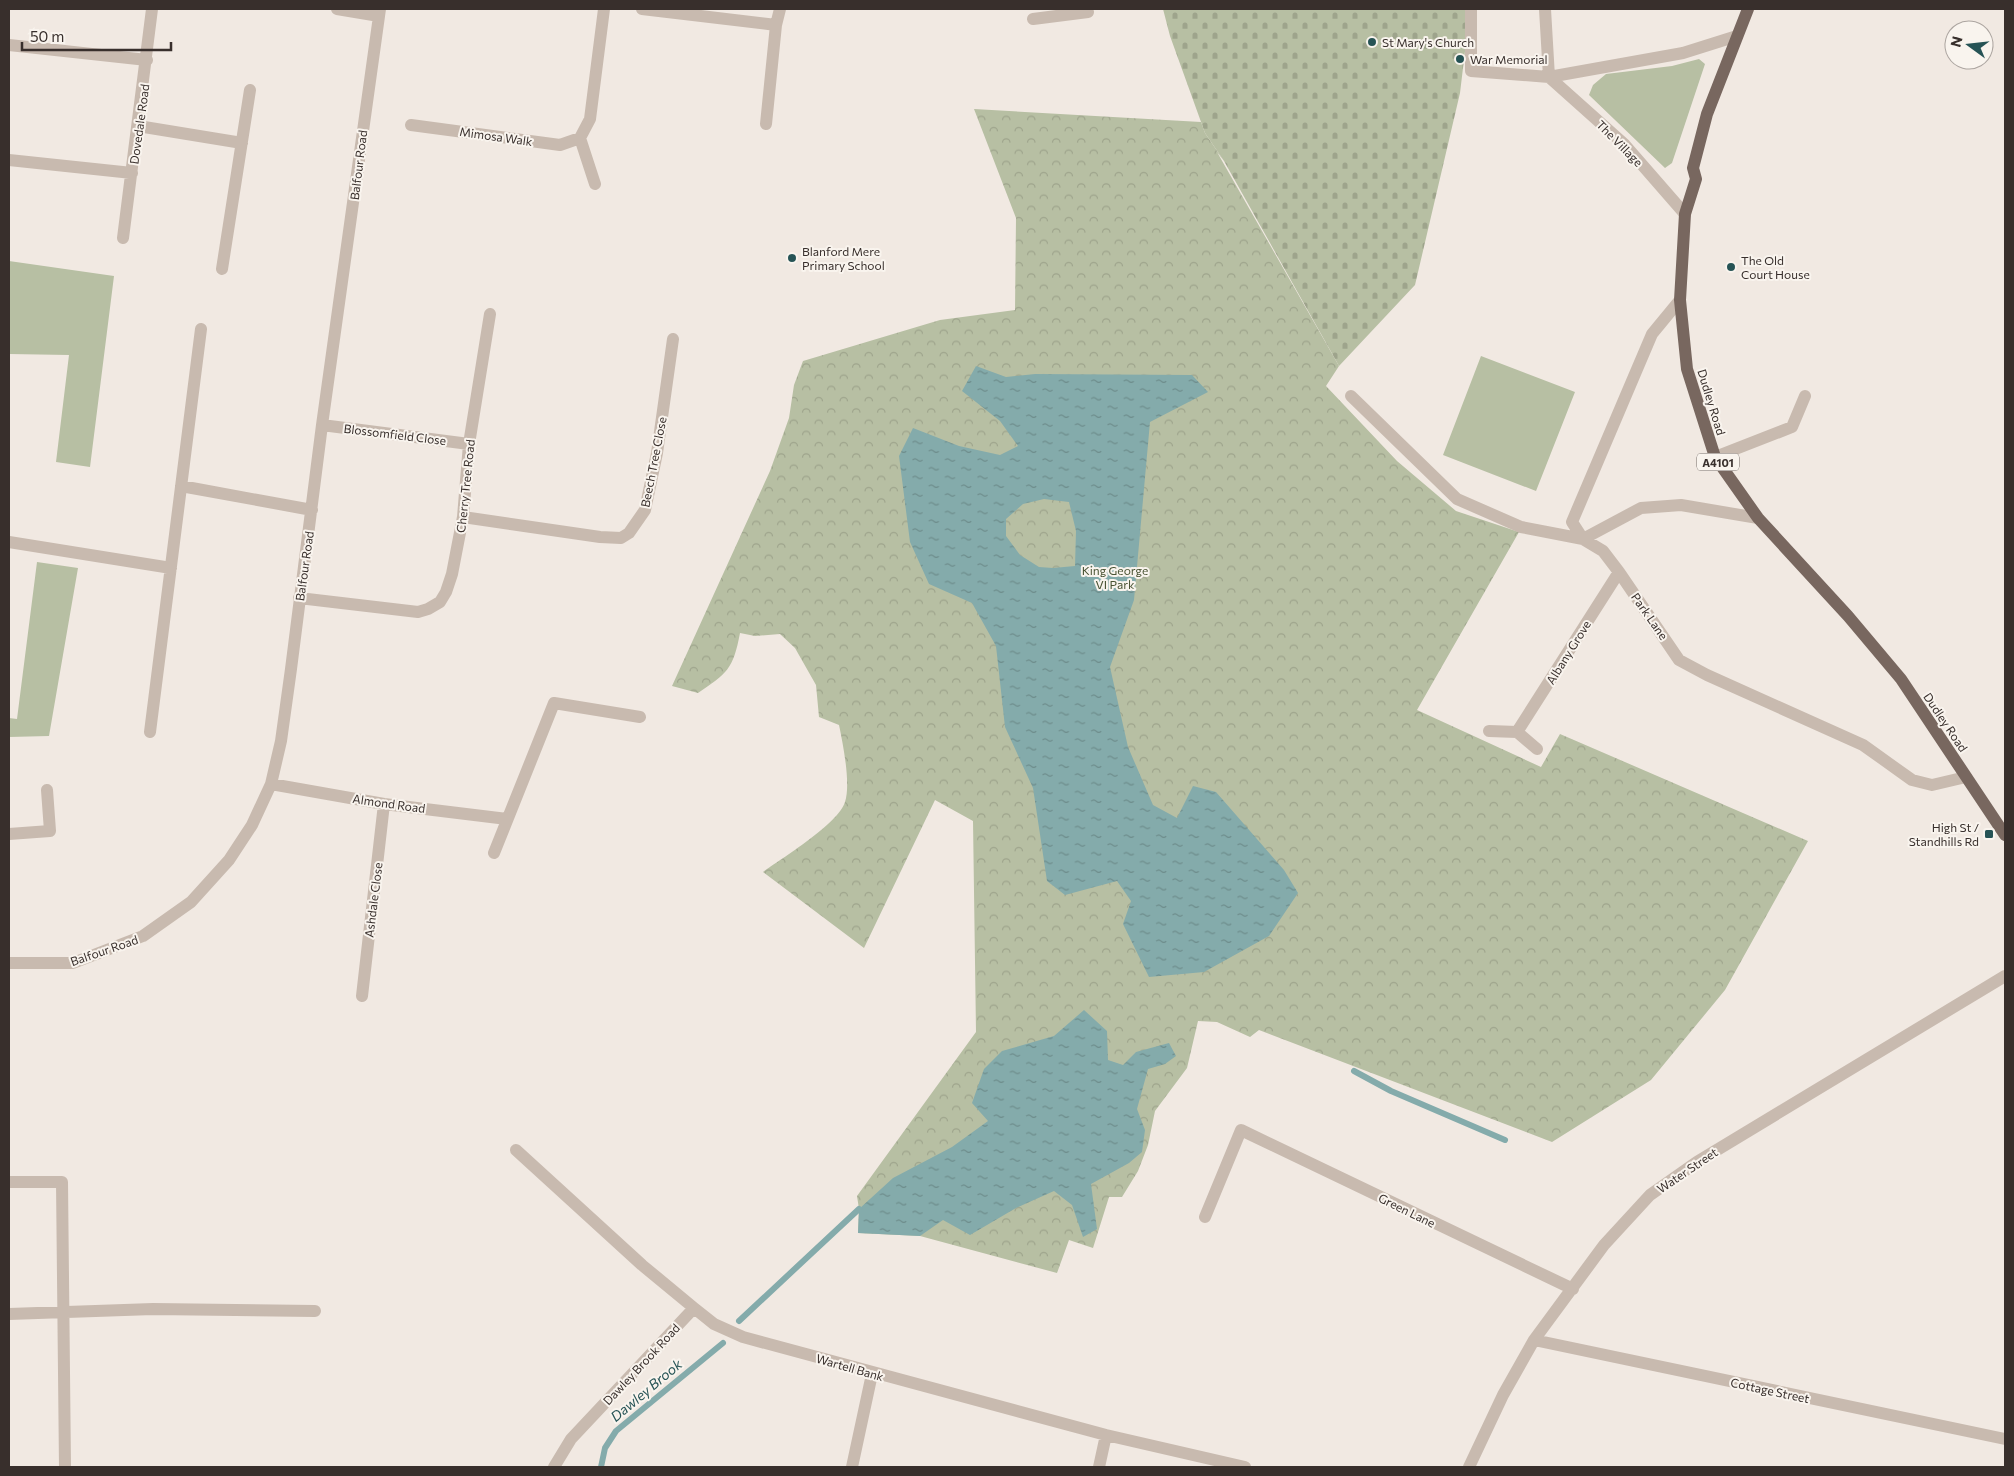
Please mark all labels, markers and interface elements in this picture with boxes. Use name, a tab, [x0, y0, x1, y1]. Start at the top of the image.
scale bar	[22, 20, 171, 52]
north arrow	[1944, 20, 1994, 70]
text: 50 m	[30, 27, 64, 45]
text: N	[1946, 34, 1966, 49]
place label: St Mary's Church	[1382, 35, 1474, 49]
marker: St Mary's Church	[1366, 36, 1378, 48]
place label: War Memorial	[1470, 52, 1548, 66]
marker: War Memorial	[1454, 53, 1466, 65]
street label: Dovedale Road	[126, 83, 152, 165]
street label: The Village	[1594, 117, 1646, 169]
street label: Mimosa Walk	[459, 124, 534, 148]
street label: Balfour Road	[347, 129, 369, 201]
place label: Blanford Mere Primary School	[802, 244, 885, 272]
marker: Blanford Mere Primary School	[786, 252, 798, 264]
place label: The Old Court House	[1741, 253, 1810, 281]
marker: The Old Court House	[1725, 261, 1737, 273]
street label: Dudley Road	[1695, 367, 1729, 437]
street label: Beech Tree Close	[637, 416, 669, 508]
street label: Blossomfield Close	[343, 421, 447, 447]
street label: Cherry Tree Road	[453, 439, 477, 533]
road number: A4101	[1697, 454, 1739, 471]
street label: Balfour Road	[292, 530, 316, 602]
park label: King George VI Park	[1082, 563, 1148, 591]
street label: Park Lane	[1629, 590, 1671, 642]
street label: Albany Grove	[1543, 618, 1593, 686]
street label: Dudley Road	[1921, 690, 1971, 754]
street label: Almond Road	[352, 791, 426, 815]
place label: High St / Standhills Rd	[1909, 820, 1979, 848]
marker: High St / Standhills Rd	[1983, 828, 1995, 840]
street label: Ashdale Close	[361, 862, 385, 938]
street label: Balfour Road	[68, 932, 140, 968]
street label: Water Street	[1654, 1145, 1720, 1195]
street label: Green Lane	[1376, 1190, 1438, 1230]
street label: Dawley Brook Road	[600, 1320, 682, 1408]
street label: Wartell Bank	[815, 1351, 886, 1383]
water label: Dawley Brook	[607, 1355, 685, 1425]
street label: Cottage Street	[1729, 1375, 1811, 1405]

